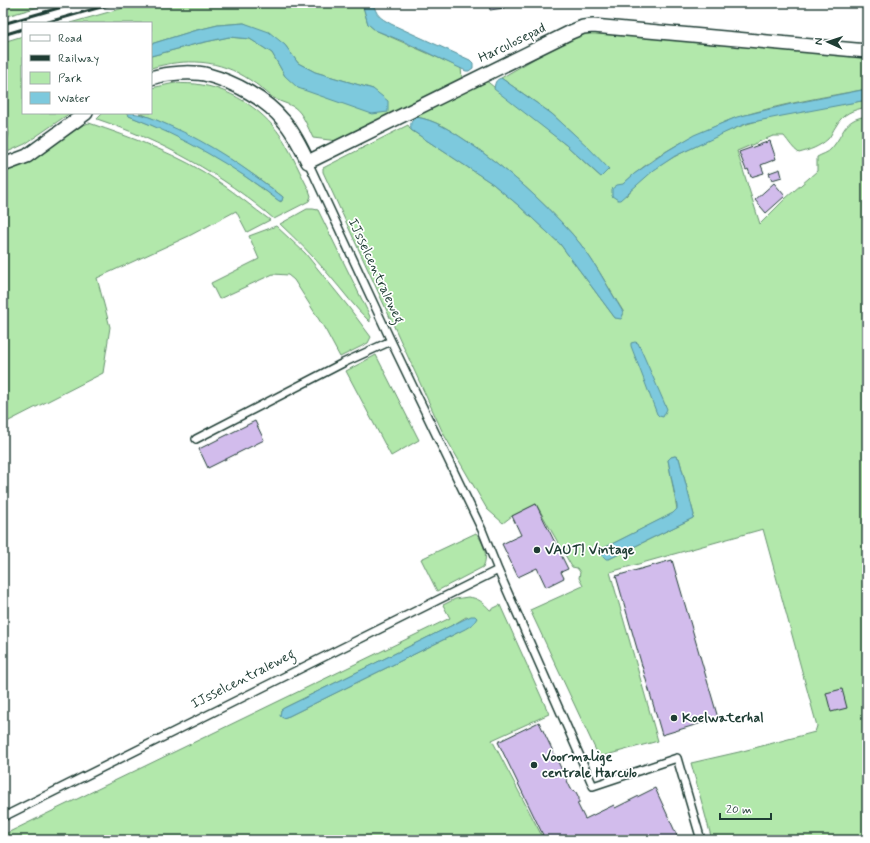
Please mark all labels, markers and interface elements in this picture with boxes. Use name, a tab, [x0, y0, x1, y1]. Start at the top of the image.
street label: Harculosepad	[475, 19, 549, 67]
legend	[22, 22, 152, 114]
north arrow	[808, 22, 848, 62]
text: Road	[58, 31, 82, 47]
text: N	[812, 38, 826, 46]
text: Railway	[58, 51, 100, 67]
text: Park	[58, 71, 82, 87]
text: Water	[58, 91, 90, 107]
street label: IJsselcentraleweg	[342, 215, 408, 327]
place label: VAUT! Vintage	[545, 541, 635, 560]
marker: VAUT! Vintage	[532, 545, 542, 555]
street label: IJsselcentraleweg	[188, 645, 299, 715]
place label: Koelwaterhal	[682, 709, 764, 727]
marker: Koelwaterhal	[669, 713, 679, 723]
place label: Voormalige centrale Harculo	[542, 748, 638, 782]
marker: Voormalige centrale Harculo	[529, 760, 539, 770]
scale bar	[720, 795, 771, 821]
text: 20 m	[726, 802, 752, 818]

